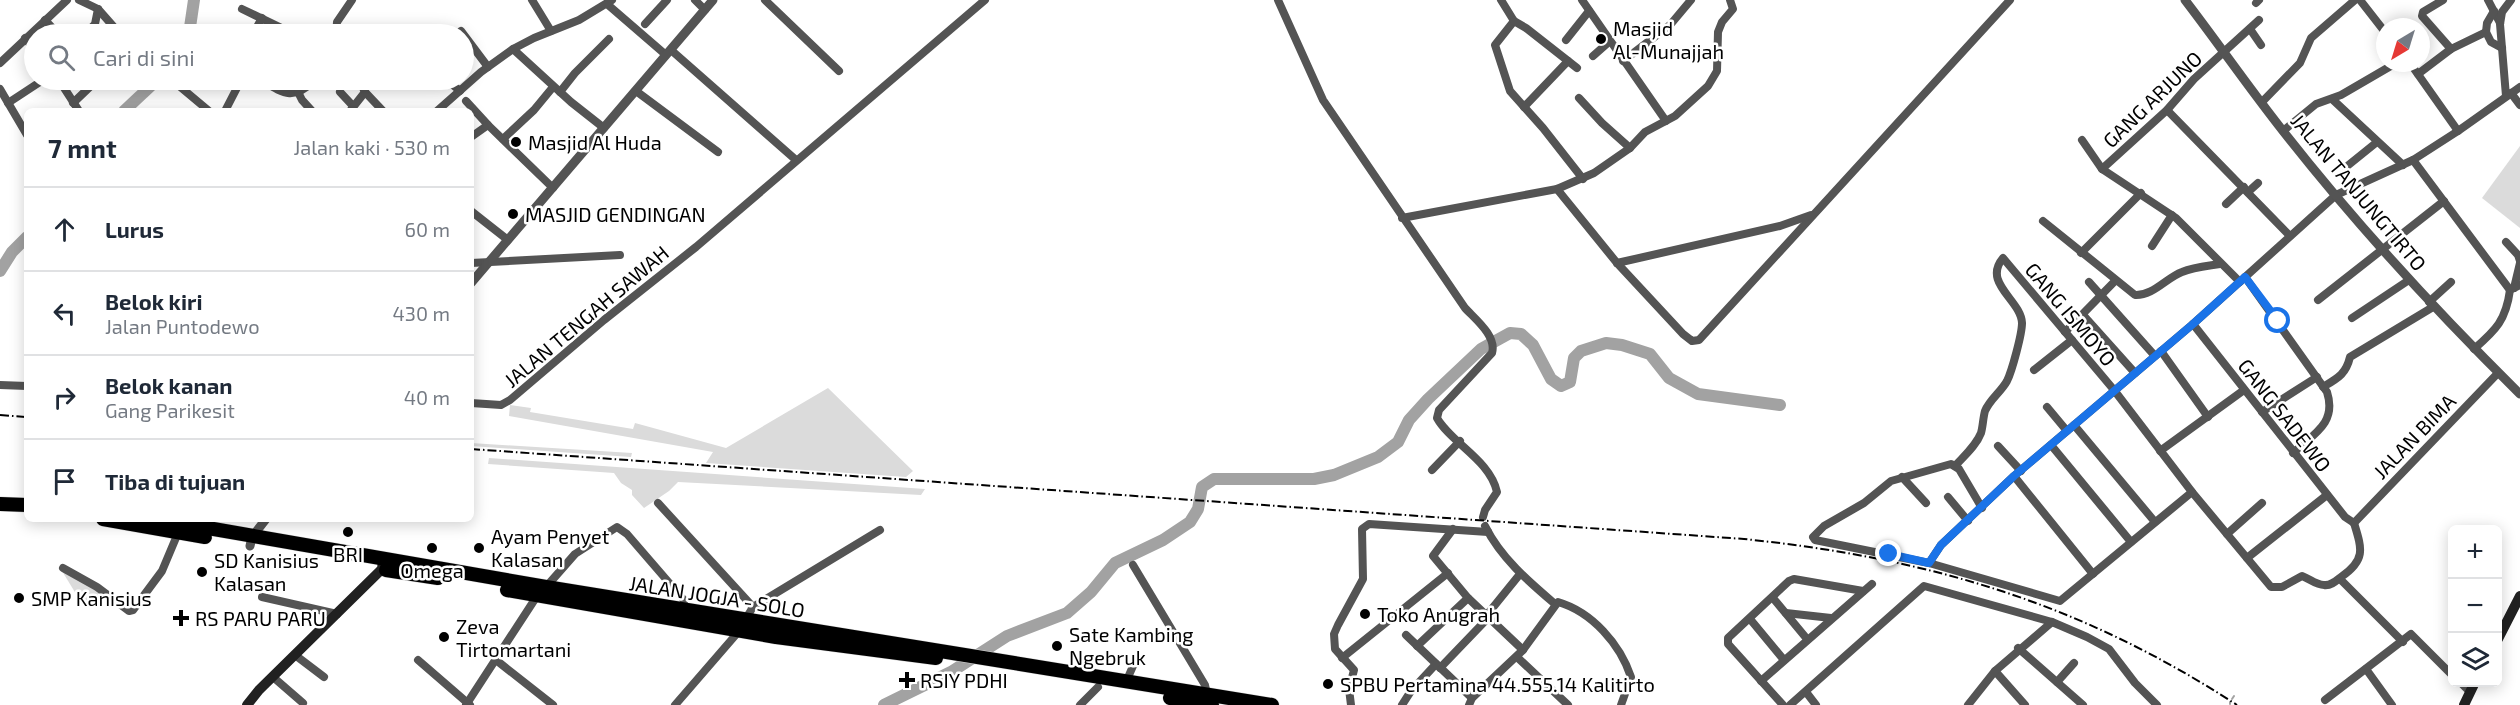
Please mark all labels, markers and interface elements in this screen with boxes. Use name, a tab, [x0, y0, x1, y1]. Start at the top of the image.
place label: Masjid Al-Munajjah	[1613, 16, 1724, 63]
north arrow	[2376, 18, 2430, 72]
search box	[24, 24, 474, 90]
marker: Masjid Al-Munajjah	[1594, 32, 1608, 46]
icon: search	[45, 41, 78, 74]
text: Cari di sini	[93, 44, 195, 70]
street label: GANG ARJUNO	[2098, 46, 2206, 152]
street label: JALAN TANJUNGTIRTO	[2286, 109, 2432, 275]
place label: Masjid Al Huda	[528, 130, 662, 154]
text: 7 mnt	[48, 132, 117, 163]
text: Jalan kaki · 530 m	[293, 135, 450, 159]
marker: Masjid Al Huda	[509, 135, 523, 149]
place label: MASJID GENDINGAN	[525, 202, 706, 226]
marker: MASJID GENDINGAN	[506, 207, 520, 221]
icon: ahead	[48, 213, 81, 246]
text: Lurus	[105, 216, 164, 242]
text: 60 m	[405, 217, 450, 241]
street label: JALAN TENGAH SAWAH	[499, 240, 673, 392]
street label: GANG ISMOYO	[2021, 257, 2121, 371]
text: Belok kiri	[105, 288, 202, 314]
icon: left	[48, 297, 81, 330]
text: 430 m	[393, 301, 450, 325]
route start	[2264, 307, 2290, 333]
text: Jalan Puntodewo	[105, 314, 260, 338]
street label: GANG SADEWO	[2233, 354, 2337, 476]
text: Belok kanan	[105, 372, 232, 398]
icon: right	[48, 381, 81, 414]
text: 40 m	[404, 385, 450, 409]
street label: JALAN BIMA	[2368, 388, 2461, 483]
text: Gang Parikesit	[105, 398, 235, 422]
icon: arrive	[48, 465, 81, 498]
text: Tiba di tujuan	[105, 468, 245, 494]
place label: Ayam Penyet Kalasan	[491, 524, 610, 571]
marker: BRI	[341, 525, 355, 539]
map controls	[2448, 525, 2502, 687]
button: +	[2448, 525, 2502, 579]
route end	[1875, 540, 1901, 566]
marker: Omega	[425, 541, 439, 555]
marker: Ayam Penyet Kalasan	[472, 541, 486, 555]
place label: BRI	[333, 542, 363, 566]
place label: SD Kanisius Kalasan	[214, 548, 319, 595]
place label: Omega	[400, 558, 464, 582]
marker: SD Kanisius Kalasan	[195, 565, 209, 579]
street label: JALAN JOGJA - SOLO	[628, 570, 806, 622]
button: −	[2448, 579, 2502, 633]
place label: SMP Kanisius	[31, 586, 152, 610]
marker: SMP Kanisius	[12, 591, 26, 605]
place label: Toko Anugrah	[1377, 602, 1500, 626]
place label: RS PARU PARU	[195, 606, 326, 630]
marker: Toko Anugrah	[1358, 607, 1372, 621]
marker: RS PARU PARU	[172, 609, 190, 627]
place label: Zeva Tirtomartani	[456, 614, 571, 661]
place label: Sate Kambing Ngebruk	[1069, 622, 1193, 669]
marker: Zeva Tirtomartani	[437, 630, 451, 644]
button: layers	[2448, 633, 2502, 687]
marker: Sate Kambing Ngebruk	[1050, 639, 1064, 653]
place label: RSIY PDHI	[920, 668, 1008, 692]
marker: RSIY PDHI	[898, 671, 916, 689]
place label: SPBU Pertamina 44.555.14 Kalitirto	[1340, 672, 1655, 696]
marker: SPBU Pertamina 44.555.14 Kalitirto	[1321, 677, 1335, 691]

